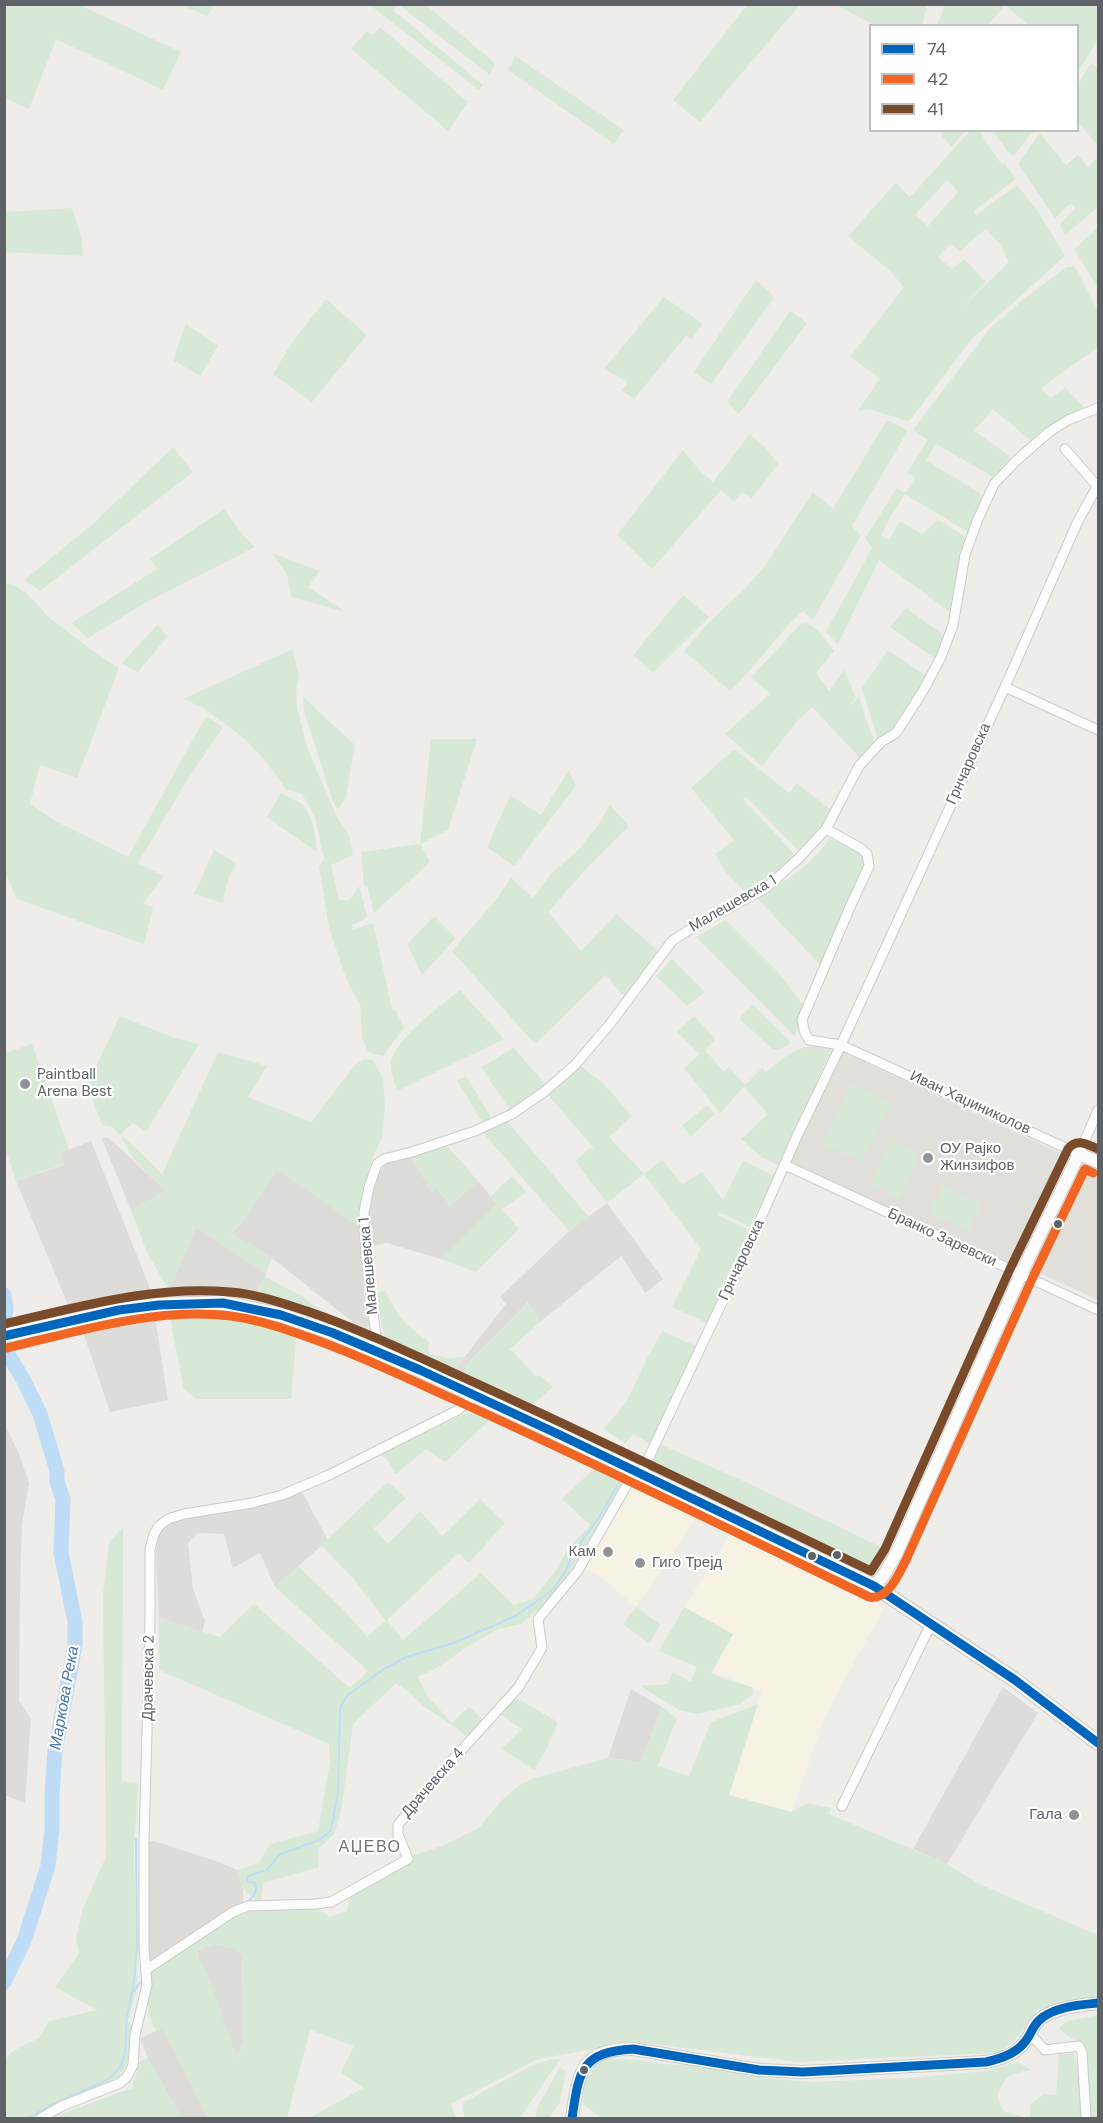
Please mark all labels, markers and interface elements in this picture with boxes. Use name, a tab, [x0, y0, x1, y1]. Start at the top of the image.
legend	[869, 24, 1079, 132]
text: 74	[927, 37, 946, 61]
text: 42	[927, 67, 948, 91]
text: 41	[927, 97, 944, 121]
street label: Грнчаровска	[943, 720, 995, 808]
street label: Малешевска 1	[686, 872, 780, 936]
place label: Paintball Arena Best	[37, 1066, 112, 1101]
street label: Иван Хаџиниколов	[907, 1067, 1033, 1139]
marker: Paintball Arena Best	[18, 1077, 32, 1091]
place label: ОУ Рајко Жинзифов	[940, 1140, 1014, 1175]
marker: ОУ Рајко Жинзифов	[921, 1151, 935, 1165]
street label: Бранко Заревски	[885, 1205, 999, 1271]
street label: Малешевска 1	[356, 1217, 382, 1315]
street label: Грнчаровска	[715, 1217, 769, 1303]
unlabelled marker	[1052, 1218, 1064, 1230]
place label: Кам	[569, 1543, 596, 1561]
marker: Кам	[601, 1545, 615, 1559]
unlabelled marker	[831, 1549, 843, 1561]
unlabelled marker	[806, 1550, 818, 1562]
place label: Гиго Трејд	[652, 1554, 722, 1572]
marker: Гиго Трејд	[633, 1556, 647, 1570]
street label: Драчевска 2	[139, 1635, 159, 1721]
water label: Маркова Река	[46, 1645, 84, 1751]
street label: Драчевска 4	[398, 1745, 468, 1821]
place label: Гала	[1029, 1806, 1062, 1824]
marker: Гала	[1067, 1808, 1081, 1822]
district label: АЏЕВО	[339, 1838, 401, 1858]
unlabelled marker	[578, 2064, 590, 2076]

